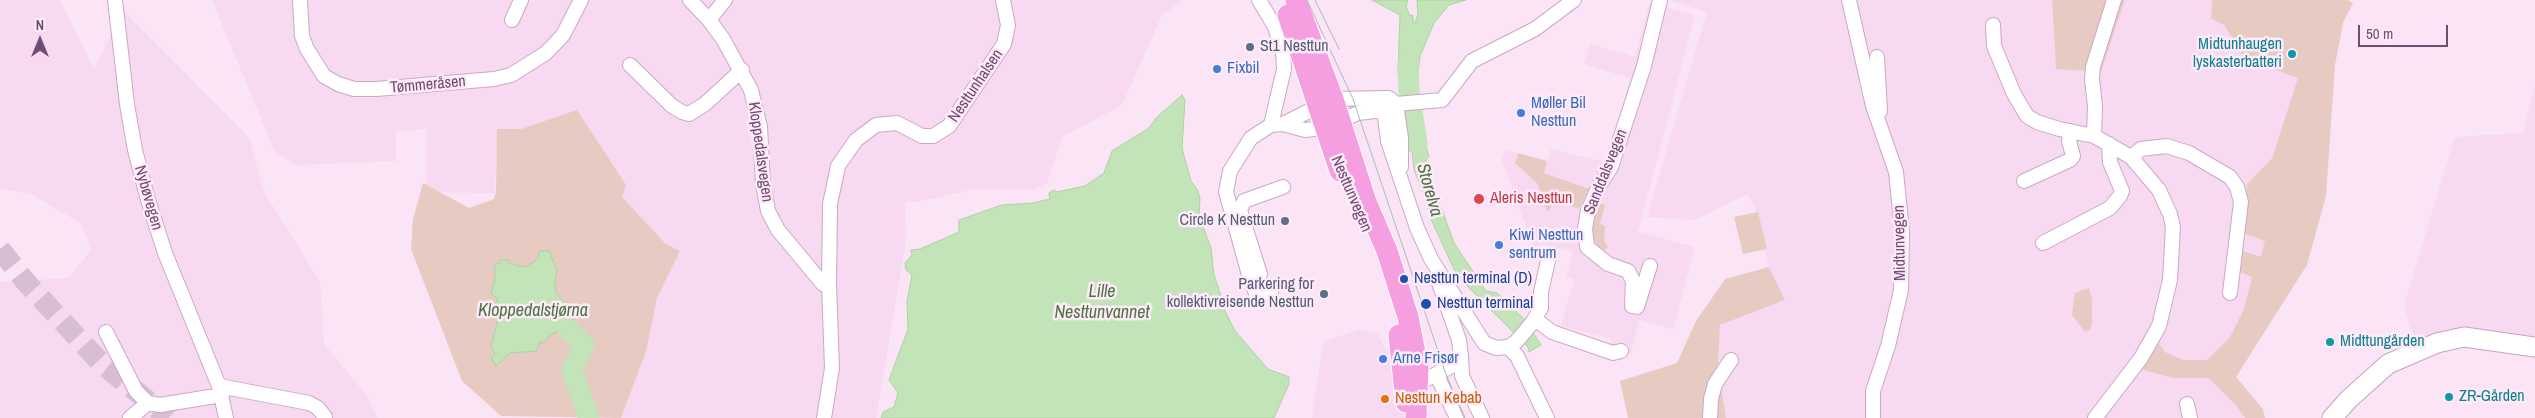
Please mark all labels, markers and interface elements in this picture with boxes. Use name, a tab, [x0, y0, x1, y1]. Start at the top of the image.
north arrow	[15, 15, 65, 65]
scale bar	[2360, 15, 2450, 47]
text: N	[36, 16, 44, 34]
text: 50 m	[2366, 23, 2393, 44]
place label: Midtunhaugen lyskasterbatteri	[2193, 35, 2282, 73]
place label: St1 Nesttun	[1260, 37, 1329, 57]
marker: St1 Nesttun	[1244, 41, 1256, 53]
street label: Nesttunhalsen	[945, 46, 1007, 126]
marker: Midtunhaugen lyskasterbatteri	[2286, 48, 2298, 60]
place label: Fixbil	[1227, 59, 1259, 79]
marker: Fixbil	[1211, 63, 1223, 75]
street label: Tømmeråsen	[389, 72, 467, 98]
place label: Møller Bil Nesttun	[1531, 94, 1586, 132]
street label: Kloppedalsvegen	[743, 101, 777, 203]
marker: Møller Bil Nesttun	[1515, 107, 1527, 119]
street label: Sanddalsvegen	[1580, 126, 1632, 218]
street label: Nesttunvegen	[1326, 153, 1376, 235]
water label: Storelva	[1411, 161, 1447, 219]
street label: Nybøvegen	[130, 163, 166, 233]
place label: Aleris Nesttun	[1490, 189, 1572, 209]
marker: Aleris Nesttun	[1472, 192, 1486, 206]
street label: Midtunvegen	[1890, 205, 1910, 281]
place label: Circle K Nesttun	[1179, 211, 1275, 231]
marker: Circle K Nesttun	[1279, 215, 1291, 227]
place label: Kiwi Nesttun sentrum	[1509, 226, 1583, 264]
marker: Kiwi Nesttun sentrum	[1493, 239, 1505, 251]
place label: Nesttun terminal (D)	[1414, 269, 1532, 289]
marker: Nesttun terminal (D)	[1398, 273, 1410, 285]
place label: Parkering for kollektivreisende Nesttun	[1167, 275, 1314, 313]
water label: Lille Nesttunvannet	[1054, 281, 1150, 324]
marker: Parkering for kollektivreisende Nesttun	[1318, 288, 1330, 300]
place label: Nesttun terminal	[1437, 294, 1533, 314]
marker: Nesttun terminal	[1419, 297, 1433, 311]
water label: Kloppedalstjørna	[478, 300, 588, 322]
place label: Midttungården	[2340, 332, 2425, 352]
marker: Midttungården	[2324, 336, 2336, 348]
place label: Arne Frisør	[1393, 349, 1459, 369]
marker: Arne Frisør	[1377, 353, 1389, 365]
place label: ZR-Gården	[2459, 387, 2525, 407]
place label: Nesttun Kebab	[1395, 389, 1482, 409]
marker: ZR-Gården	[2443, 391, 2455, 403]
marker: Nesttun Kebab	[1379, 393, 1391, 405]

